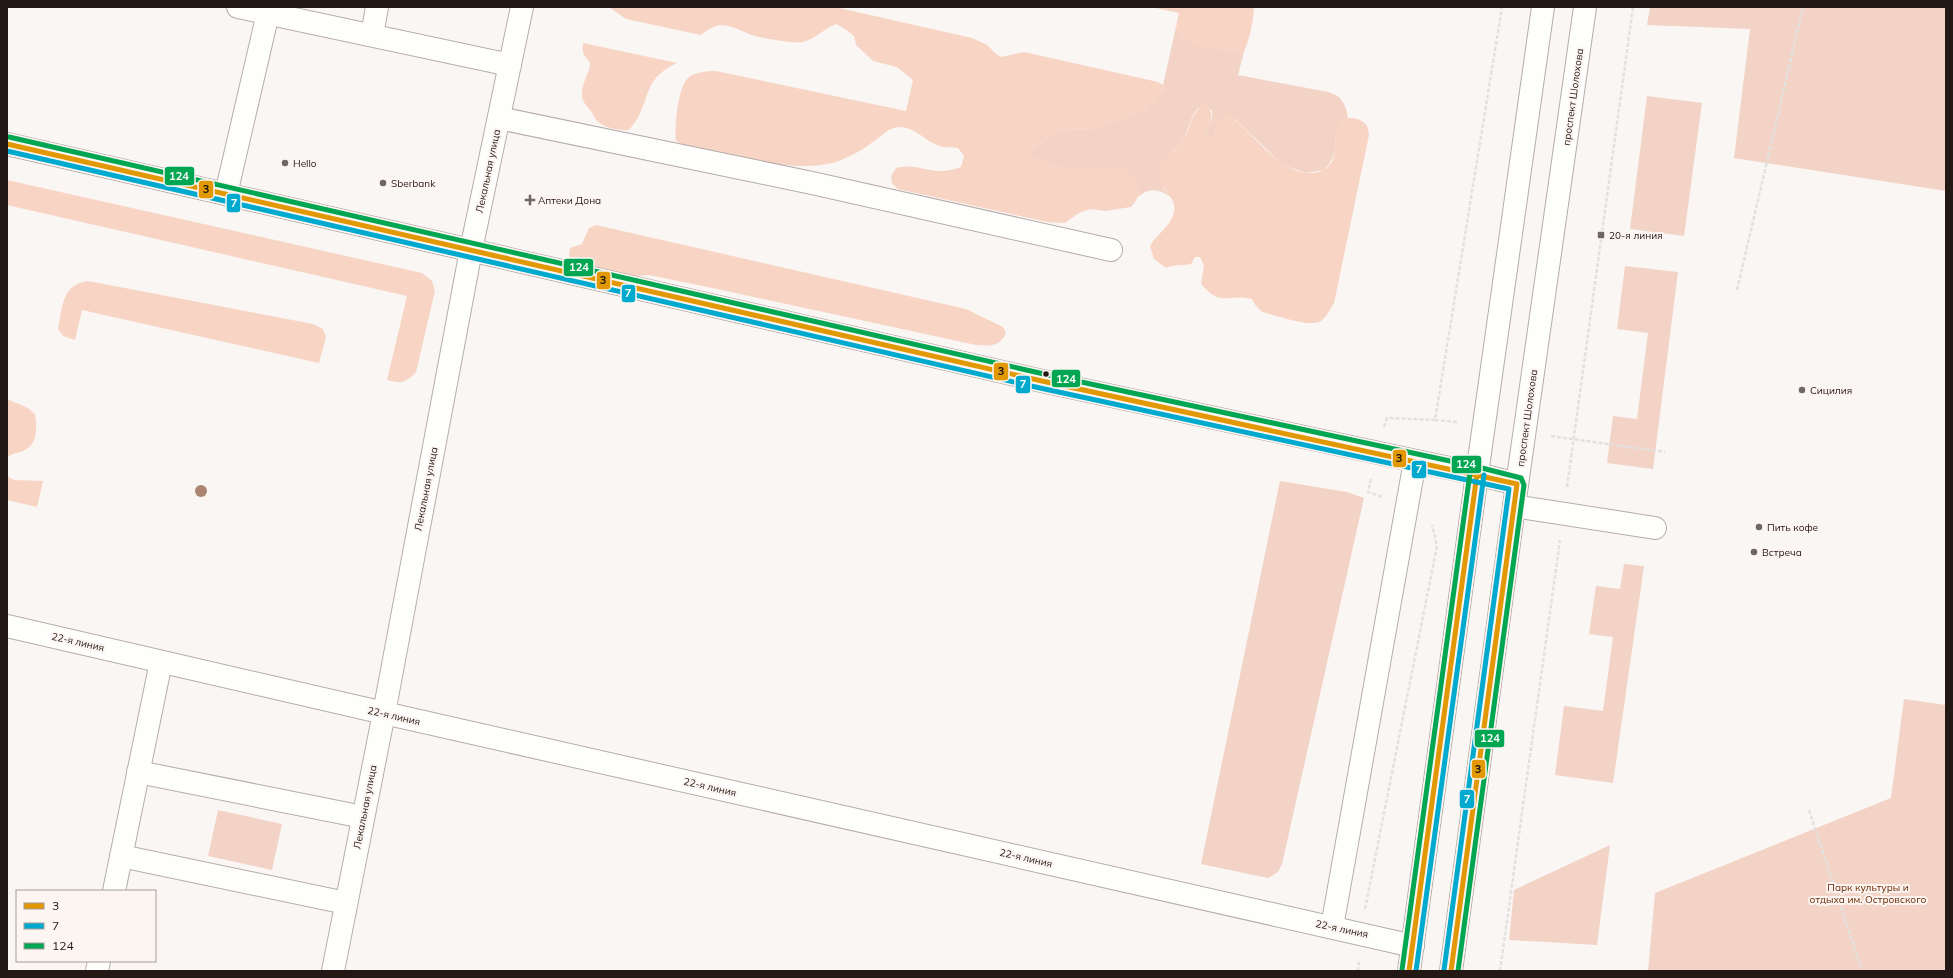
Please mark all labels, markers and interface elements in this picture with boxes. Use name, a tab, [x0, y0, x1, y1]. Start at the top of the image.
street label: проспект Шолохова	[1560, 48, 1586, 146]
street label: Лекальная улица	[473, 128, 503, 214]
place label: Hello	[293, 157, 317, 170]
marker: Hello	[280, 158, 290, 168]
line badge: 124	[164, 166, 195, 186]
text: 124	[169, 169, 189, 183]
place label: Sberbank	[391, 177, 436, 190]
marker: Sberbank	[378, 178, 388, 188]
line badge: 3	[198, 180, 214, 199]
text: 3	[203, 182, 210, 196]
line badge: 7	[226, 193, 241, 213]
place label: Аптеки Дона	[538, 194, 601, 207]
marker: Аптеки Дона	[525, 195, 535, 205]
text: 7	[231, 196, 238, 210]
place label: 20-я линия	[1609, 229, 1663, 242]
marker: 20-я линия	[1596, 230, 1606, 240]
line badge: 124	[563, 258, 594, 277]
text: 124	[569, 260, 589, 274]
line badge: 3	[596, 271, 611, 290]
text: 3	[600, 273, 607, 287]
line badge: 7	[621, 284, 636, 303]
text: 7	[625, 286, 632, 300]
line badge: 3	[993, 362, 1009, 381]
text: 3	[998, 364, 1005, 378]
unlabelled marker	[1041, 369, 1051, 379]
line badge: 124	[1051, 369, 1081, 388]
street label: проспект Шолохова	[1514, 369, 1540, 467]
text: 124	[1056, 372, 1076, 386]
line badge: 7	[1015, 375, 1031, 394]
text: 7	[1020, 377, 1027, 391]
place label: Сицилия	[1810, 384, 1852, 397]
marker: Сицилия	[1797, 385, 1807, 395]
street label: Лекальная улица	[411, 446, 441, 532]
line badge: 3	[1392, 449, 1407, 468]
text: 3	[1396, 451, 1403, 465]
line badge: 124	[1451, 455, 1482, 474]
text: 124	[1456, 457, 1476, 471]
line badge: 7	[1411, 460, 1427, 479]
text: 7	[1416, 462, 1423, 476]
place label: Пить кофе	[1767, 521, 1819, 534]
marker: Пить кофе	[1754, 522, 1764, 532]
place label: Встреча	[1762, 546, 1802, 559]
marker: Встреча	[1749, 547, 1759, 557]
street label: 22-я линия	[50, 630, 106, 654]
street label: 22-я линия	[366, 704, 422, 728]
line badge: 124	[1474, 729, 1505, 748]
text: 124	[1480, 731, 1500, 745]
line badge: 3	[1471, 759, 1486, 779]
text: 3	[1475, 762, 1482, 776]
street label: Лекальная улица	[350, 764, 380, 850]
street label: 22-я линия	[682, 775, 738, 799]
line badge: 7	[1459, 789, 1475, 809]
text: 7	[1464, 792, 1471, 806]
street label: 22-я линия	[998, 846, 1054, 870]
park label: Парк культуры и отдыха им. Островского	[1810, 881, 1927, 906]
legend	[16, 890, 156, 962]
text: 3	[52, 898, 59, 913]
street label: 22-я линия	[1314, 917, 1370, 941]
text: 7	[52, 918, 59, 933]
text: 124	[52, 938, 74, 953]

